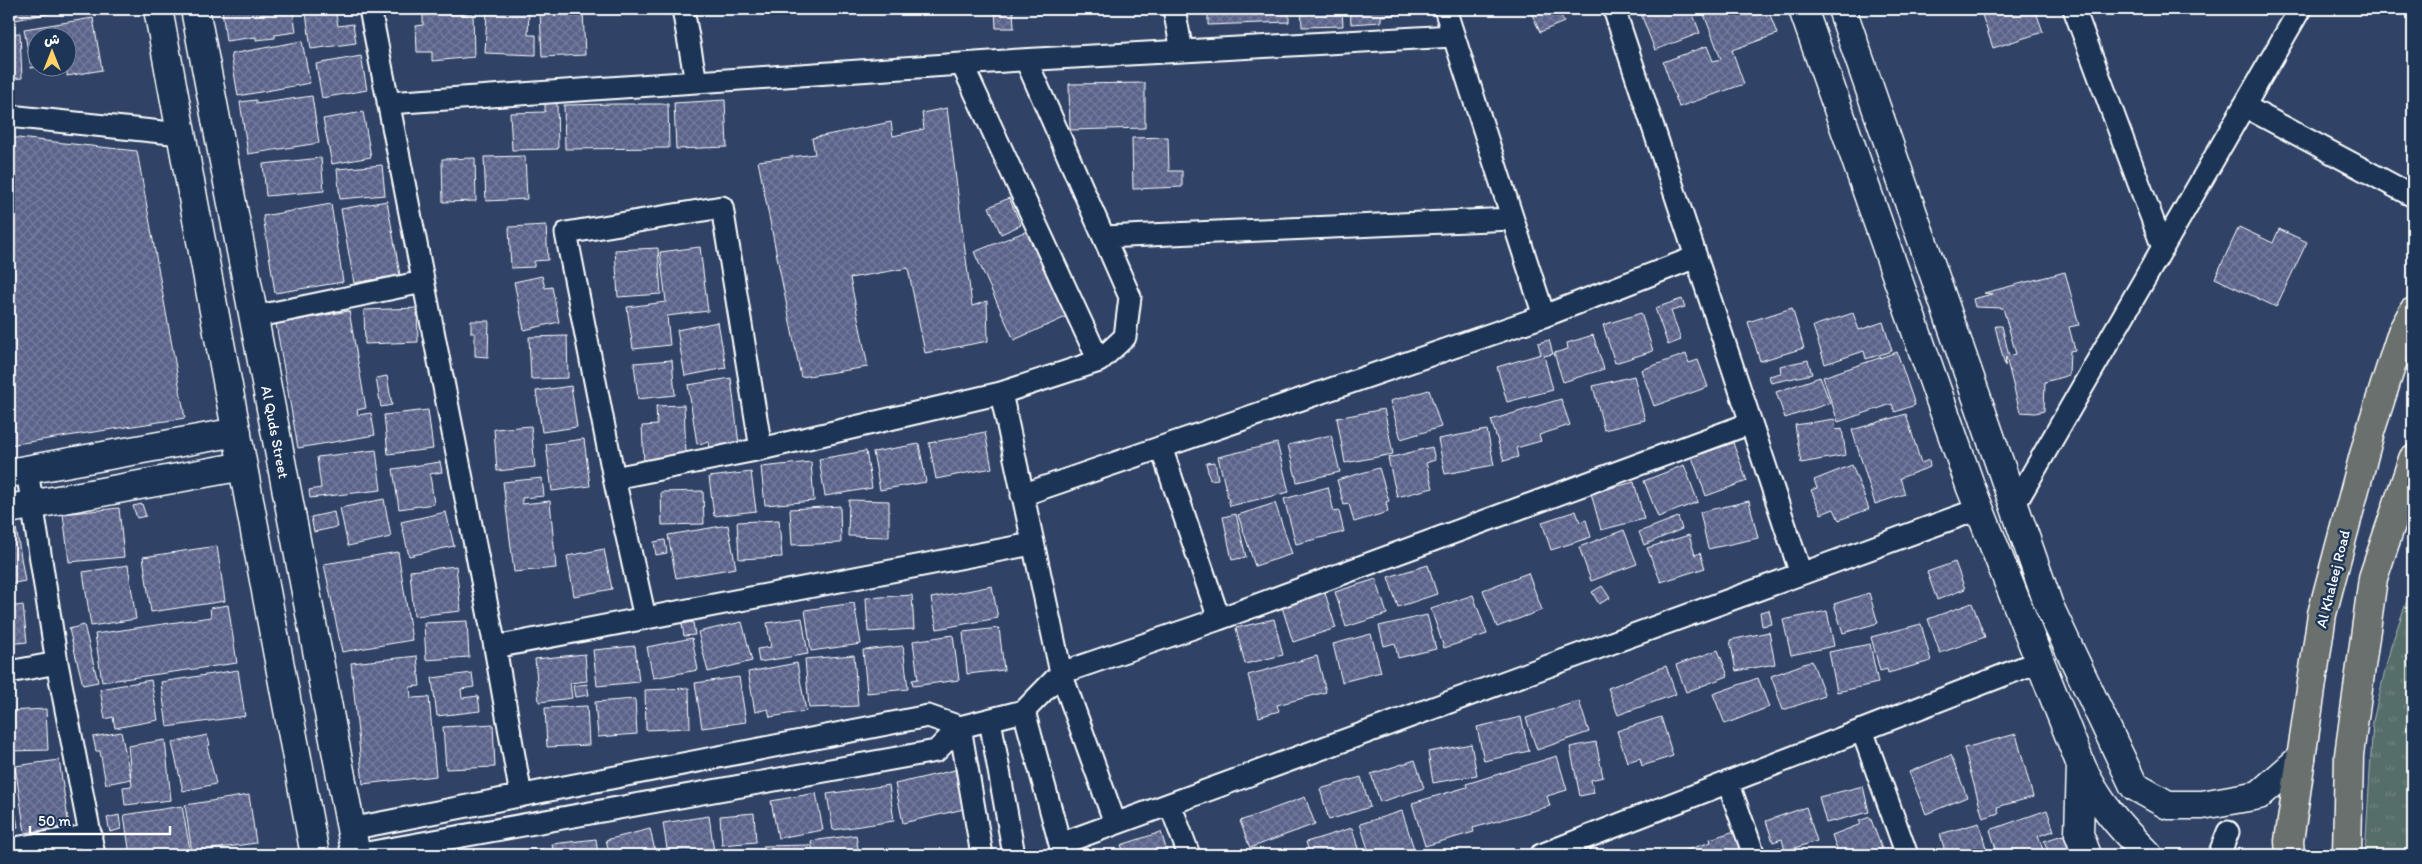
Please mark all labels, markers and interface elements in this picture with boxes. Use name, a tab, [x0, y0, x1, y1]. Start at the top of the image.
north arrow	[28, 28, 78, 78]
text: ش	[44, 31, 60, 48]
street label: Al Quds Street	[257, 384, 293, 480]
street label: Al Khaleej Road	[2312, 528, 2354, 630]
scale bar	[30, 804, 170, 836]
text: 50 m	[38, 812, 71, 830]

